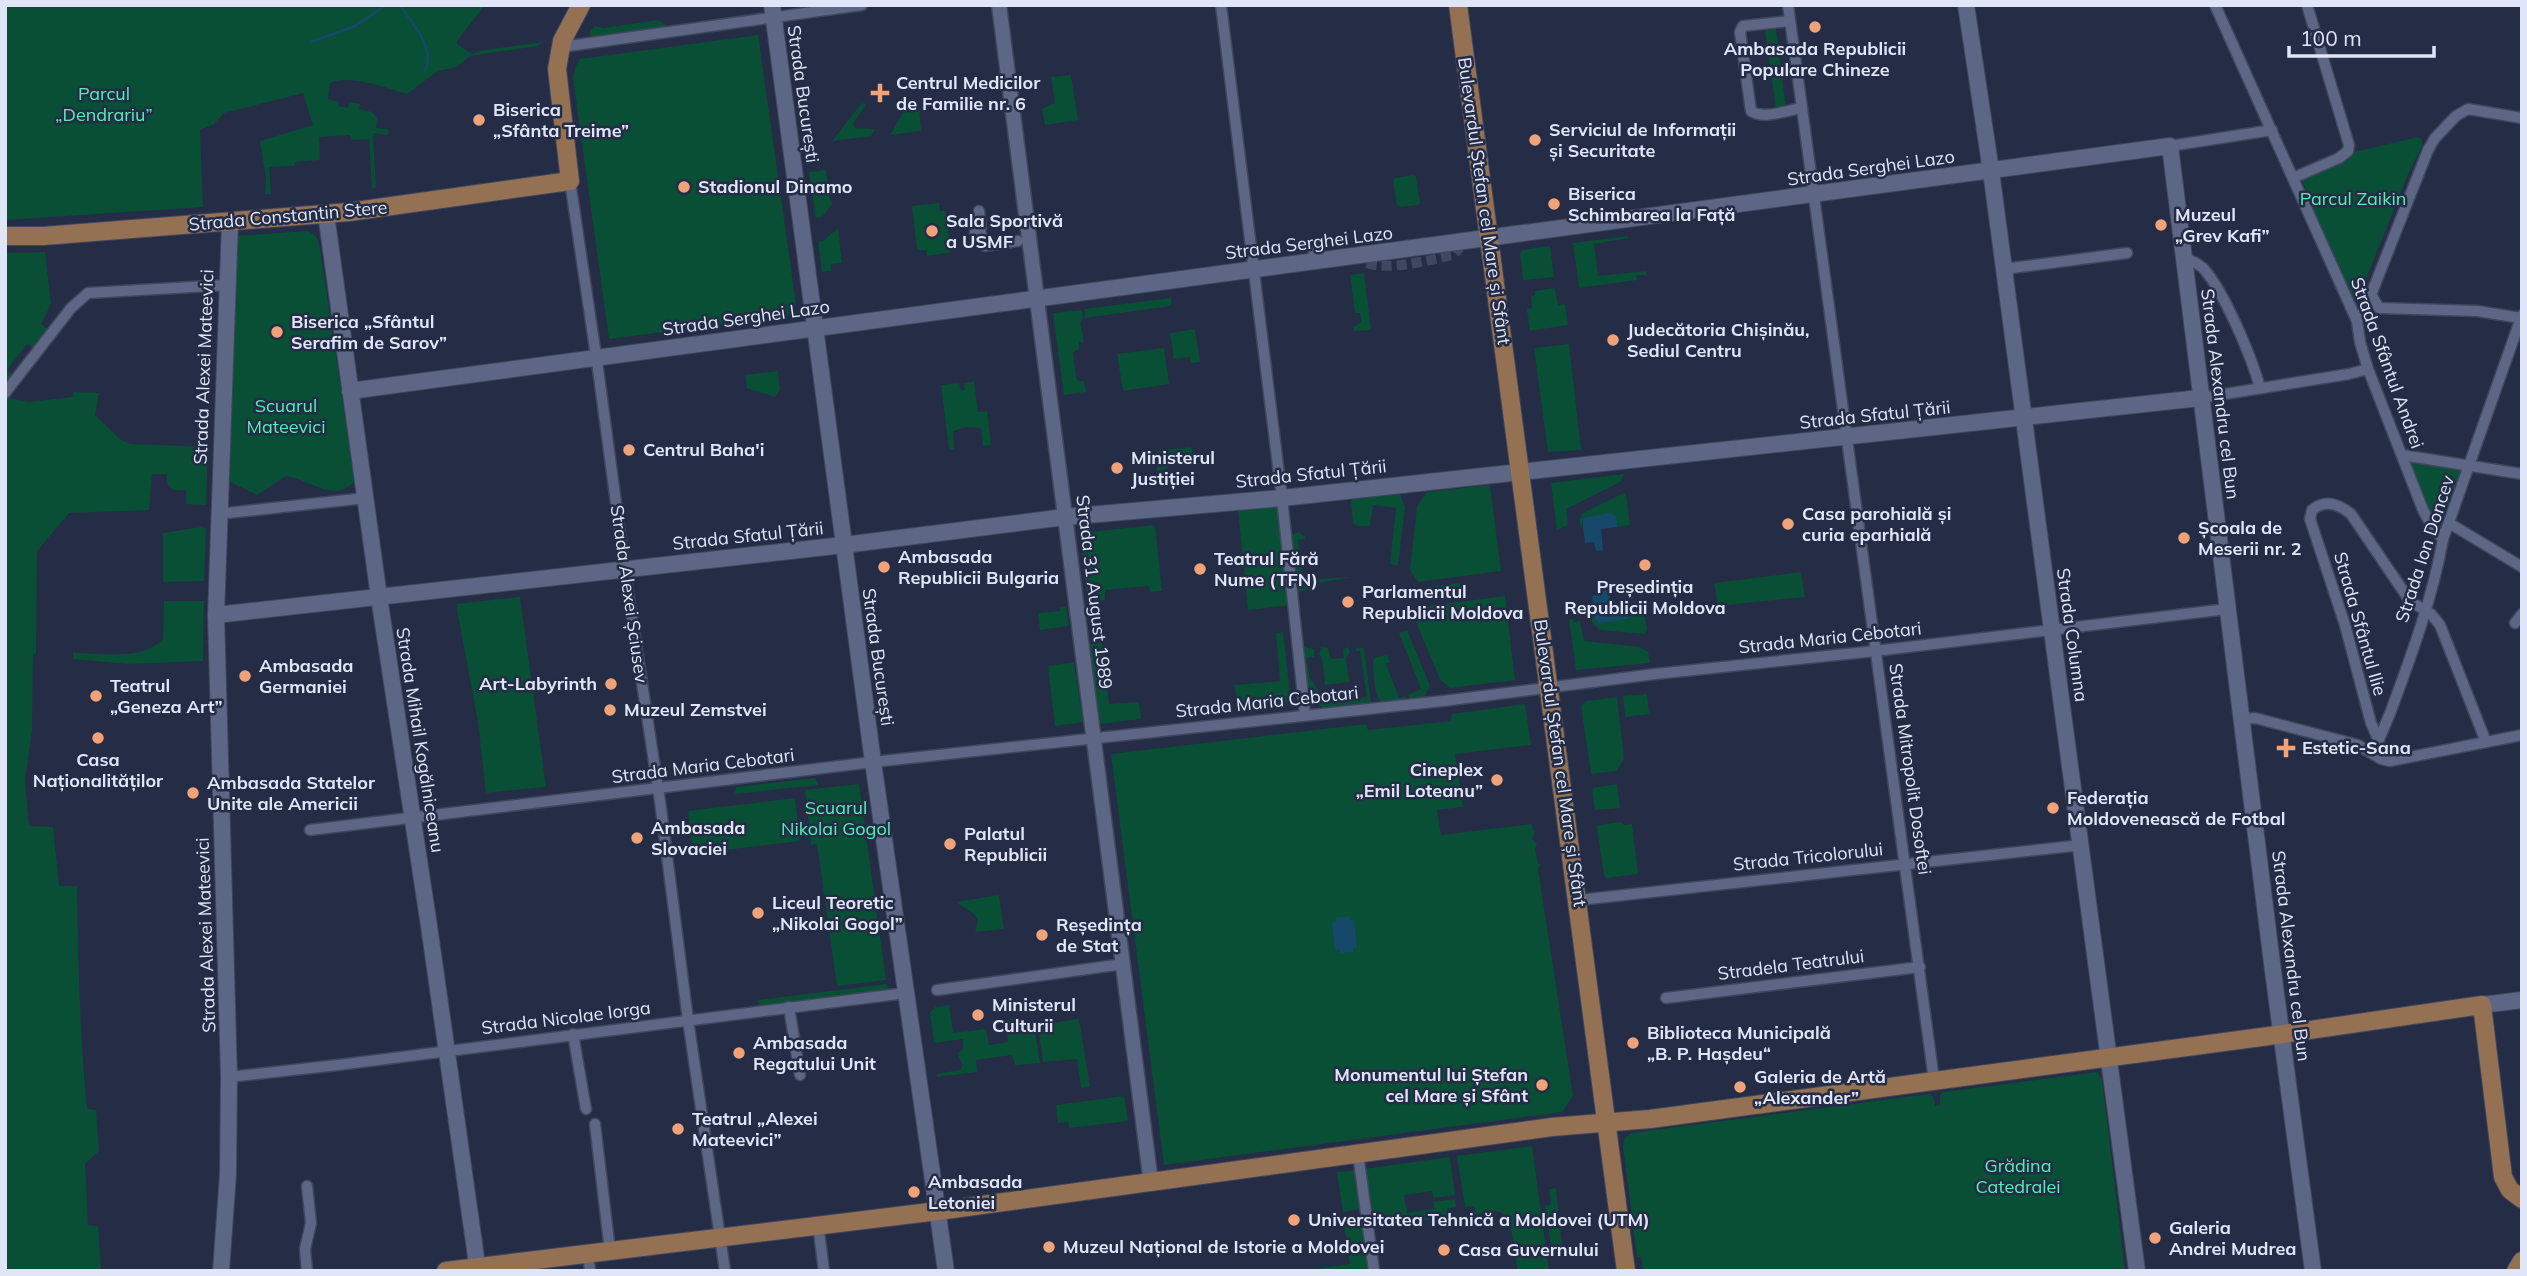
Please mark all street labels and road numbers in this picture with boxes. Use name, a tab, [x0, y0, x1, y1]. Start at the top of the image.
street label: Strada București	[782, 24, 825, 164]
street label: Bulevardul Ștefan cel Mare și Sfânt	[1453, 56, 1516, 346]
street label: Strada Serghei Lazo	[1786, 144, 1956, 191]
street label: Strada Constantin Stere	[188, 195, 388, 236]
street label: Strada Serghei Lazo	[1224, 221, 1394, 264]
street label: Strada Alexei Mateevici	[189, 269, 218, 465]
street label: Strada Sfântul Andrei	[2346, 274, 2429, 452]
street label: Strada Alexandru cel Bun	[2196, 287, 2245, 501]
street label: Strada Serghei Lazo	[661, 294, 831, 341]
street label: Strada Sfatul Țării	[1798, 395, 1952, 435]
street label: Strada Sfatul Țării	[1234, 454, 1388, 494]
street label: Strada Ion Doncev	[2390, 472, 2459, 625]
street label: Strada 31 August 1989	[1071, 494, 1118, 690]
street label: Strada Alexei Șciusev	[606, 503, 653, 685]
street label: Strada Sfatul Țării	[671, 516, 825, 556]
street label: Strada Sfântul Ilie	[2329, 549, 2392, 698]
street label: Strada Columna	[2052, 567, 2093, 703]
street label: Strada București	[857, 587, 900, 727]
street label: Strada Maria Cebotari	[1737, 616, 1923, 659]
street label: Bulevardul Ștefan cel Mare și Sfânt	[1529, 618, 1592, 908]
street label: Strada Mihail Kogălniceanu	[391, 626, 450, 854]
street label: Strada Mitropolit Dosoftei	[1884, 662, 1937, 876]
street label: Strada Maria Cebotari	[1174, 680, 1360, 723]
street label: Strada Maria Cebotari	[610, 743, 796, 788]
street label: Strada Alexei Mateevici	[191, 837, 220, 1033]
street label: Strada Tricolorului	[1732, 837, 1884, 876]
street label: Strada Alexandru cel Bun	[2267, 849, 2316, 1063]
street label: Stradela Teatrului	[1716, 944, 1865, 985]
street label: Strada Nicolae Iorga	[480, 996, 652, 1039]

